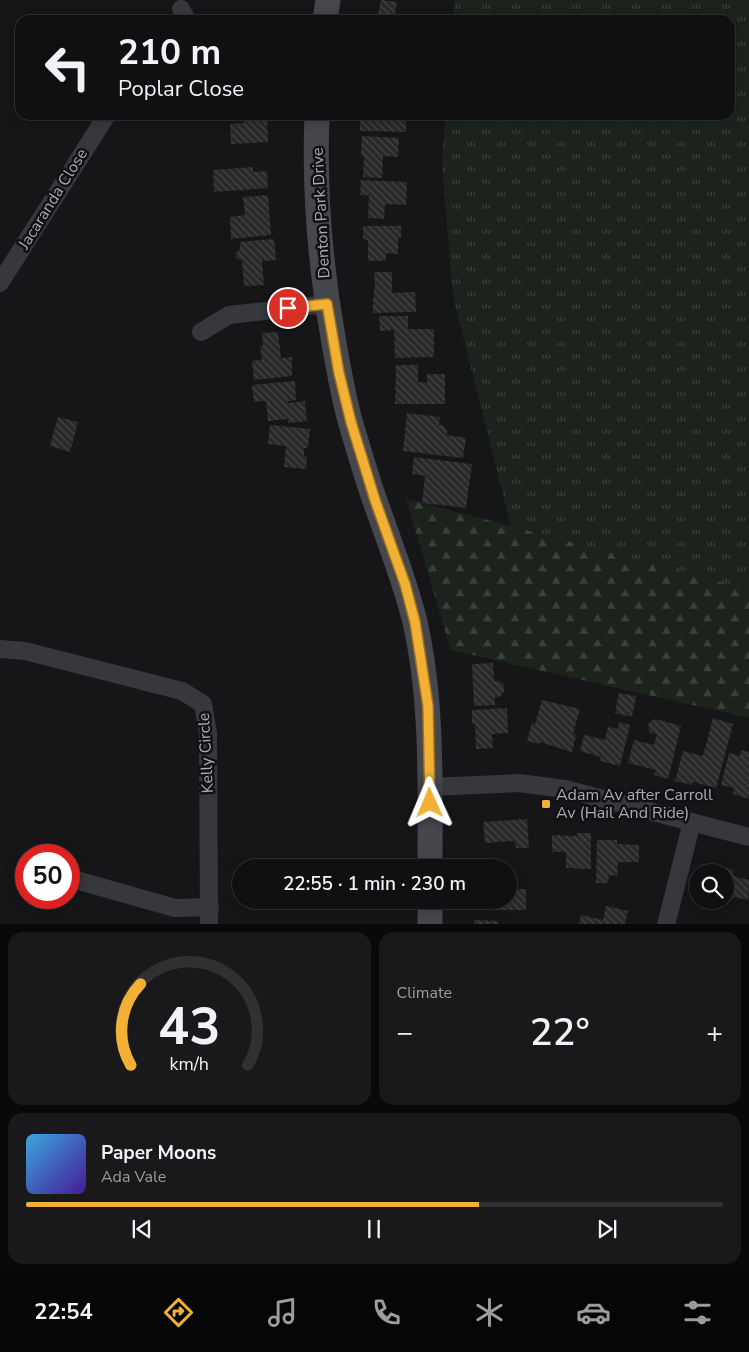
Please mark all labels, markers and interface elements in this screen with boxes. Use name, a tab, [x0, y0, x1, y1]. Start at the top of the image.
text: 210 m	[118, 29, 221, 76]
icon: left	[35, 35, 100, 100]
text: Poplar Close	[118, 74, 244, 104]
street label: Jacaranda Close	[13, 144, 93, 255]
street label: Denton Park Drive	[307, 147, 335, 279]
pin	[267, 287, 309, 329]
icon: arrive	[274, 294, 302, 322]
street label: Kelly Circle	[193, 712, 219, 794]
position arrow	[403, 776, 455, 828]
place label: Adam Av after Carroll Av (Hail And Ride)	[556, 784, 713, 824]
marker: Adam Av after Carroll Av (Hail And Ride)	[540, 798, 552, 810]
speed limit sign: 50	[15, 844, 80, 909]
map controls	[689, 864, 734, 909]
button: search	[689, 864, 734, 909]
text: 22:55 · 1 min · 230 m	[283, 871, 466, 897]
text: Climate	[397, 982, 452, 1004]
text: 43	[158, 991, 220, 1062]
text: 22°	[530, 1007, 590, 1058]
text: −	[397, 1014, 413, 1052]
text: +	[706, 1014, 723, 1052]
text: km/h	[170, 1052, 209, 1076]
text: Paper Moons	[101, 1140, 216, 1166]
text: Ada Vale	[101, 1166, 166, 1188]
icon: previous	[128, 1215, 156, 1243]
icon: pause	[360, 1215, 388, 1243]
icon: next	[593, 1215, 621, 1243]
icon: directions	[161, 1295, 196, 1330]
icon: music	[265, 1295, 300, 1330]
icon: phone	[369, 1295, 404, 1330]
icon: climate	[472, 1295, 507, 1330]
icon: car	[576, 1295, 611, 1330]
icon: filters	[680, 1295, 715, 1330]
text: 22:54	[34, 1297, 93, 1327]

